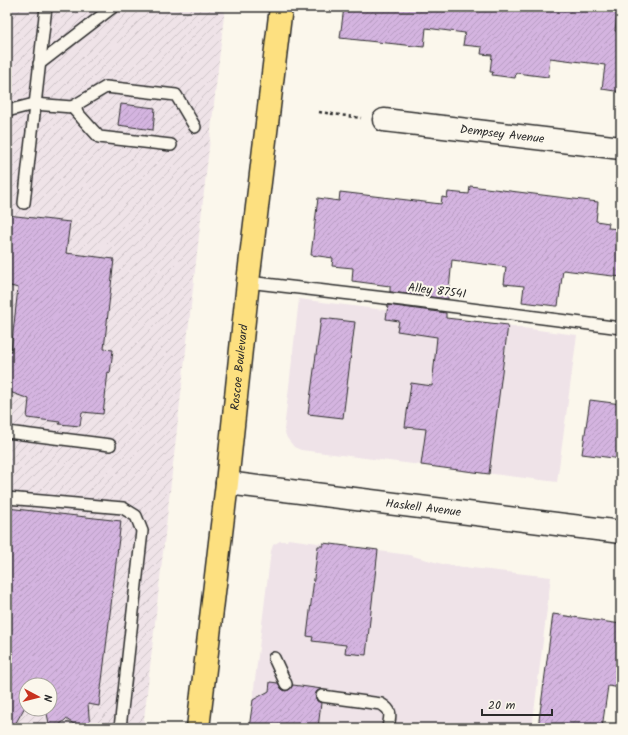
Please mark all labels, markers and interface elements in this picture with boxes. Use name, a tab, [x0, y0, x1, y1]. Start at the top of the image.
street label: Dempsey Avenue	[459, 120, 546, 148]
street label: Alley 87541	[407, 278, 467, 304]
street label: Roscoe Boulevard	[225, 322, 253, 411]
street label: Haskell Avenue	[385, 493, 463, 522]
north arrow	[18, 677, 58, 717]
scale bar	[482, 691, 552, 717]
text: N	[38, 694, 56, 703]
text: 20 m	[488, 696, 516, 715]

